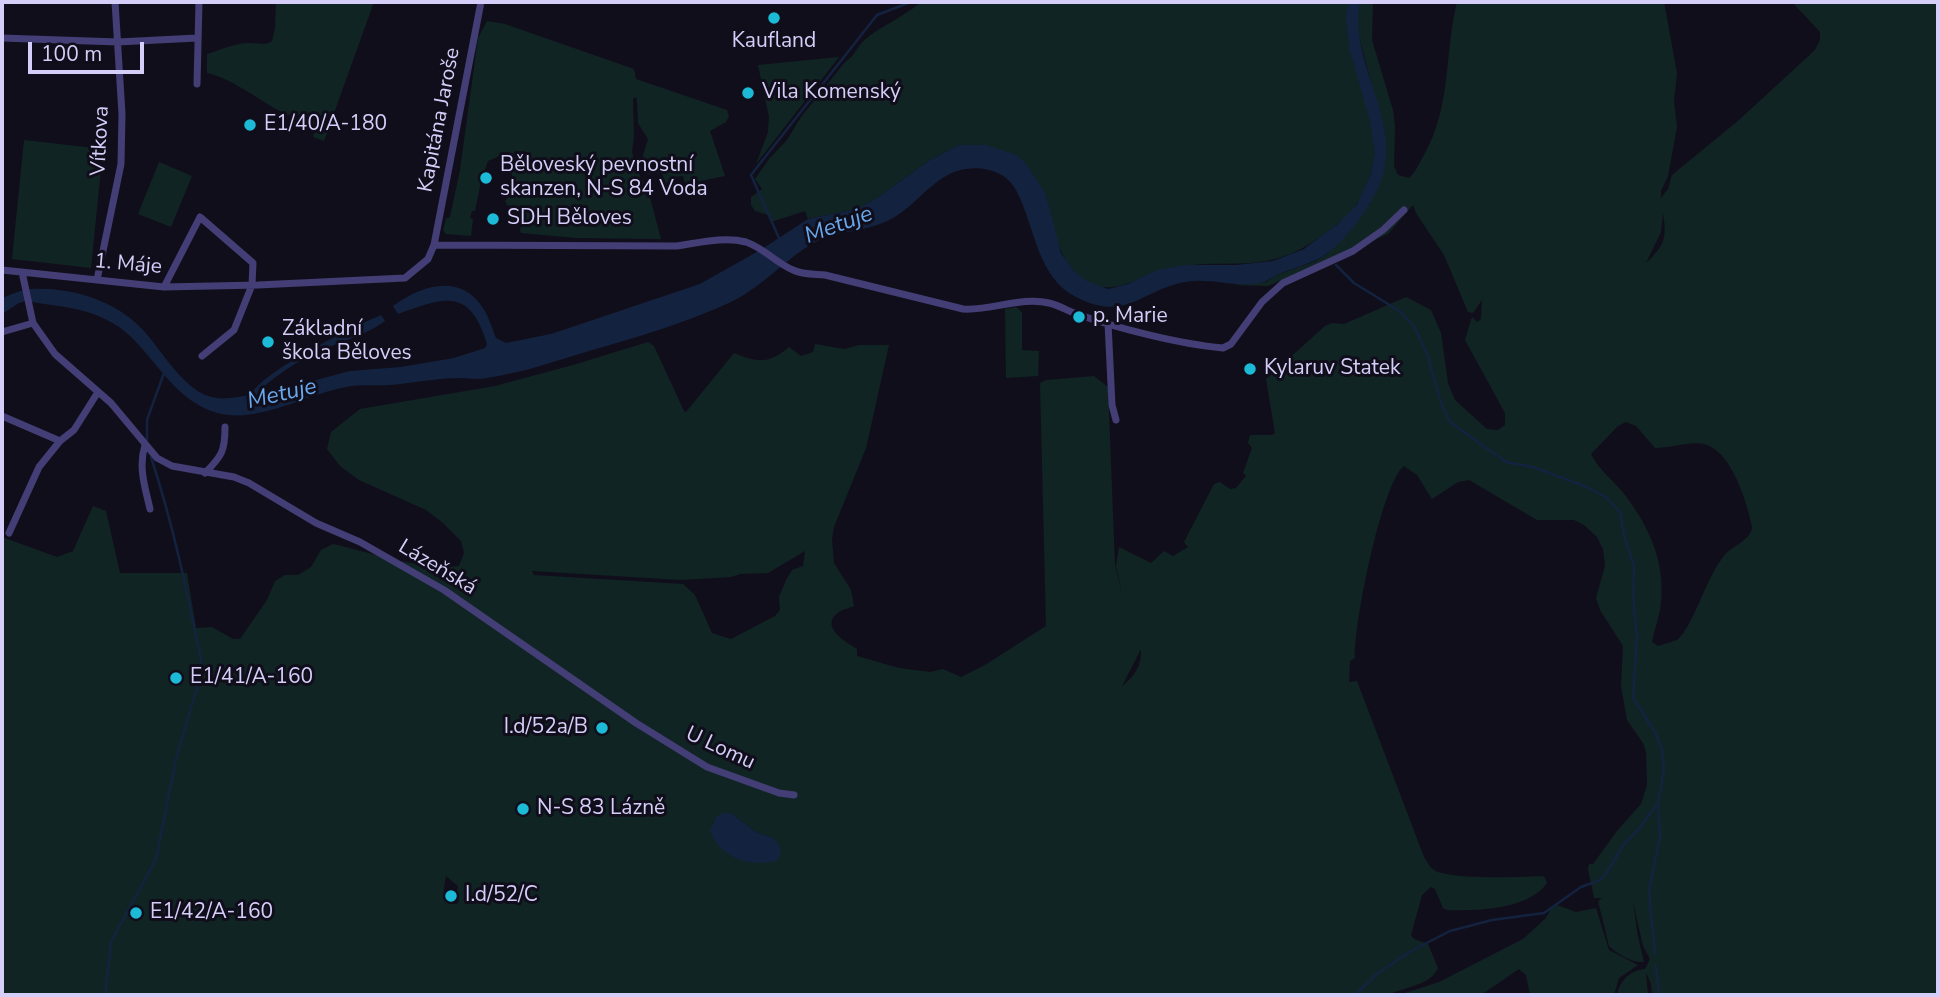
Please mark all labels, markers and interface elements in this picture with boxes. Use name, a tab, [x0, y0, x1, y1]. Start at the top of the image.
marker: Kaufland	[766, 10, 782, 26]
scale bar	[32, 28, 147, 72]
place label: Kaufland	[732, 29, 816, 55]
text: 100 m	[41, 40, 102, 68]
street label: Kapitána Jaroše	[414, 46, 466, 194]
place label: Vila Komenský	[762, 80, 901, 106]
marker: Vila Komenský	[740, 85, 756, 101]
street label: Vítkova	[87, 105, 115, 177]
place label: E1/40/A-180	[264, 112, 387, 138]
marker: E1/40/A-180	[242, 117, 258, 133]
place label: Běloveský pevnostní skanzen, N-S 84 Voda	[500, 153, 708, 203]
marker: Běloveský pevnostní skanzen, N-S 84 Voda	[478, 170, 494, 186]
water label: Metuje	[801, 201, 877, 251]
place label: SDH Běloves	[507, 206, 632, 232]
marker: SDH Běloves	[485, 211, 501, 227]
street label: 1. Máje	[93, 249, 163, 281]
place label: p. Marie	[1093, 304, 1168, 330]
marker: p. Marie	[1071, 309, 1087, 325]
place label: Základní škola Běloves	[282, 317, 412, 367]
marker: Základní škola Běloves	[260, 334, 276, 350]
place label: Kylaruv Statek	[1264, 356, 1400, 382]
marker: Kylaruv Statek	[1242, 361, 1258, 377]
water label: Metuje	[245, 374, 319, 416]
street label: Lázeňská	[393, 535, 481, 601]
place label: E1/41/A-160	[190, 665, 313, 691]
marker: E1/41/A-160	[168, 670, 184, 686]
place label: I.d/52a/B	[504, 715, 588, 741]
marker: I.d/52a/B	[594, 720, 610, 736]
street label: U Lomu	[681, 722, 759, 776]
place label: N-S 83 Lázně	[537, 796, 665, 822]
marker: N-S 83 Lázně	[515, 801, 531, 817]
place label: I.d/52/C	[465, 883, 538, 909]
marker: I.d/52/C	[443, 888, 459, 904]
place label: E1/42/A-160	[150, 900, 273, 926]
marker: E1/42/A-160	[128, 905, 144, 921]

